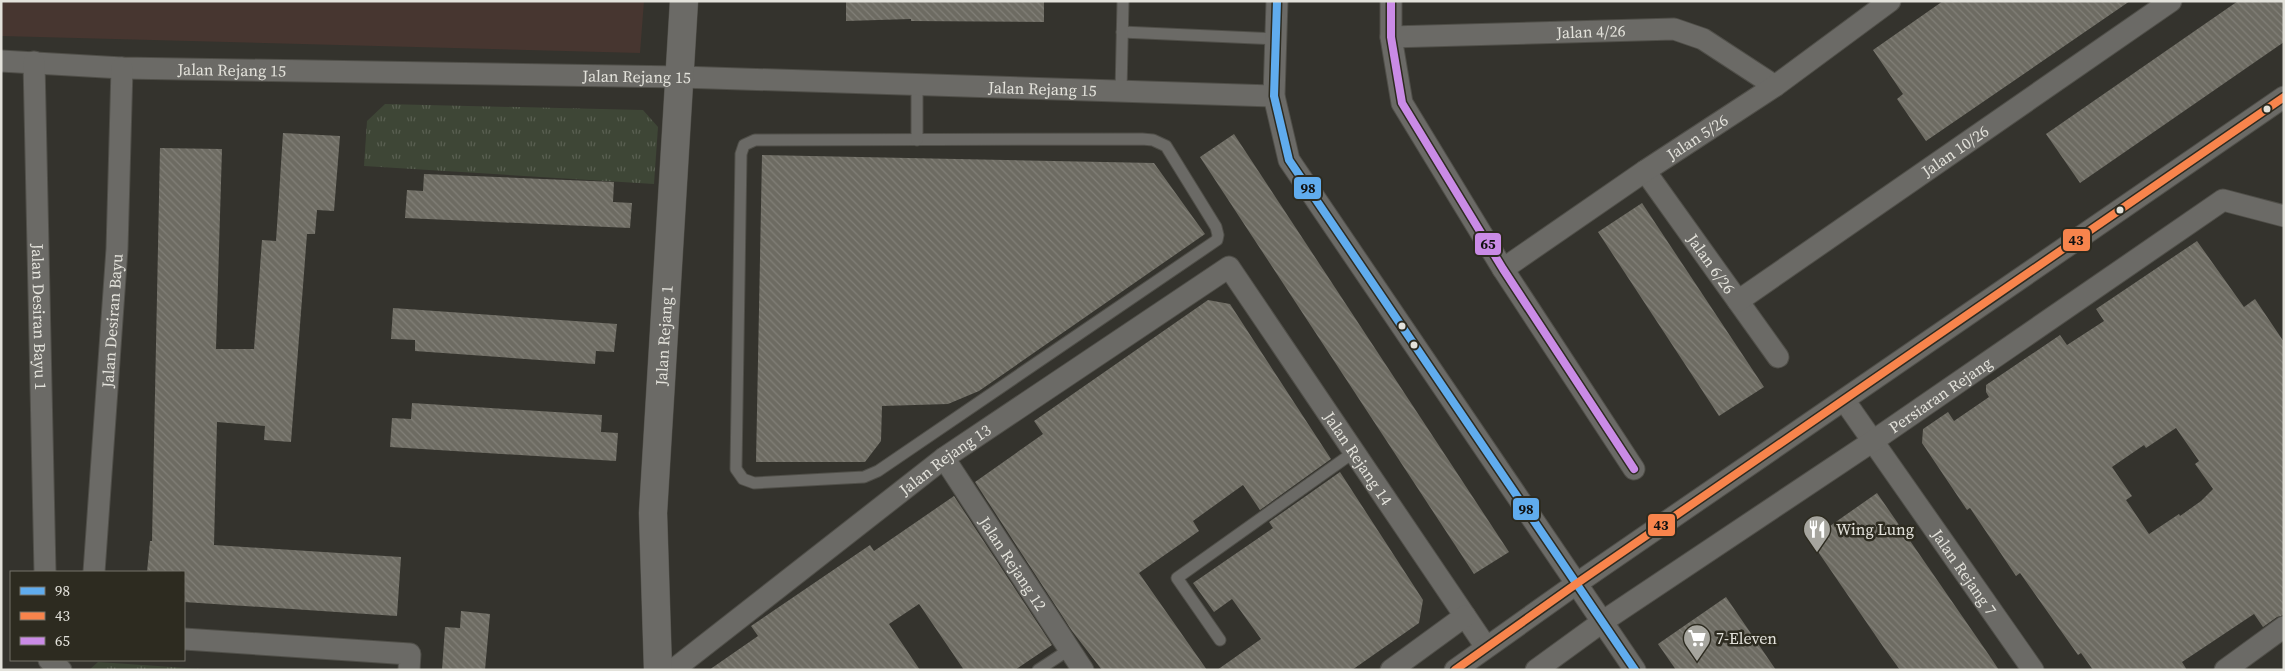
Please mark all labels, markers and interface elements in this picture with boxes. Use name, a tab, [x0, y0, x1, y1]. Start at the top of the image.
street label: Jalan 4/26	[1555, 19, 1626, 43]
street label: Jalan Rejang 15	[176, 58, 286, 82]
street label: Jalan Rejang 15	[581, 64, 691, 88]
street label: Jalan Rejang 15	[987, 76, 1097, 101]
unlabelled marker	[2262, 104, 2272, 114]
street label: Jalan 5/26	[1661, 109, 1732, 166]
street label: Jalan 10/26	[1916, 120, 1993, 182]
line badge: 98	[1293, 176, 1322, 200]
text: 98	[1300, 178, 1316, 198]
unlabelled marker	[2115, 205, 2125, 215]
street label: Jalan 6/26	[1682, 228, 1740, 298]
line badge: 43	[2062, 228, 2091, 252]
text: 43	[2068, 230, 2084, 250]
line badge: 65	[1474, 232, 1502, 256]
text: 65	[1480, 234, 1496, 254]
street label: Jalan Desiran Bayu 1	[27, 242, 52, 390]
street label: Jalan Desiran Bayu	[96, 253, 128, 390]
street label: Jalan Rejang 1	[650, 285, 678, 387]
unlabelled marker	[1397, 321, 1407, 331]
unlabelled marker	[1409, 340, 1419, 350]
street label: Persiaran Rejang	[1884, 351, 1996, 438]
street label: Jalan Rejang 14	[1318, 406, 1398, 509]
street label: Jalan Rejang 13	[894, 419, 995, 501]
line badge: 98	[1512, 497, 1540, 521]
text: 98	[1518, 499, 1534, 519]
street label: Jalan Rejang 12	[974, 511, 1052, 615]
line badge: 43	[1647, 513, 1676, 537]
restaurant icon: Wing Lung	[1802, 514, 1832, 553]
text: 43	[1653, 515, 1669, 535]
place label: Wing Lung	[1836, 518, 1914, 540]
street label: Jalan Rejang 7	[1926, 524, 2002, 620]
legend	[10, 571, 185, 661]
text: 98	[55, 580, 70, 601]
text: 43	[55, 605, 70, 626]
supermarket icon: 7-Eleven	[1682, 623, 1712, 662]
place label: 7-Eleven	[1716, 627, 1777, 649]
text: 65	[55, 630, 70, 651]

